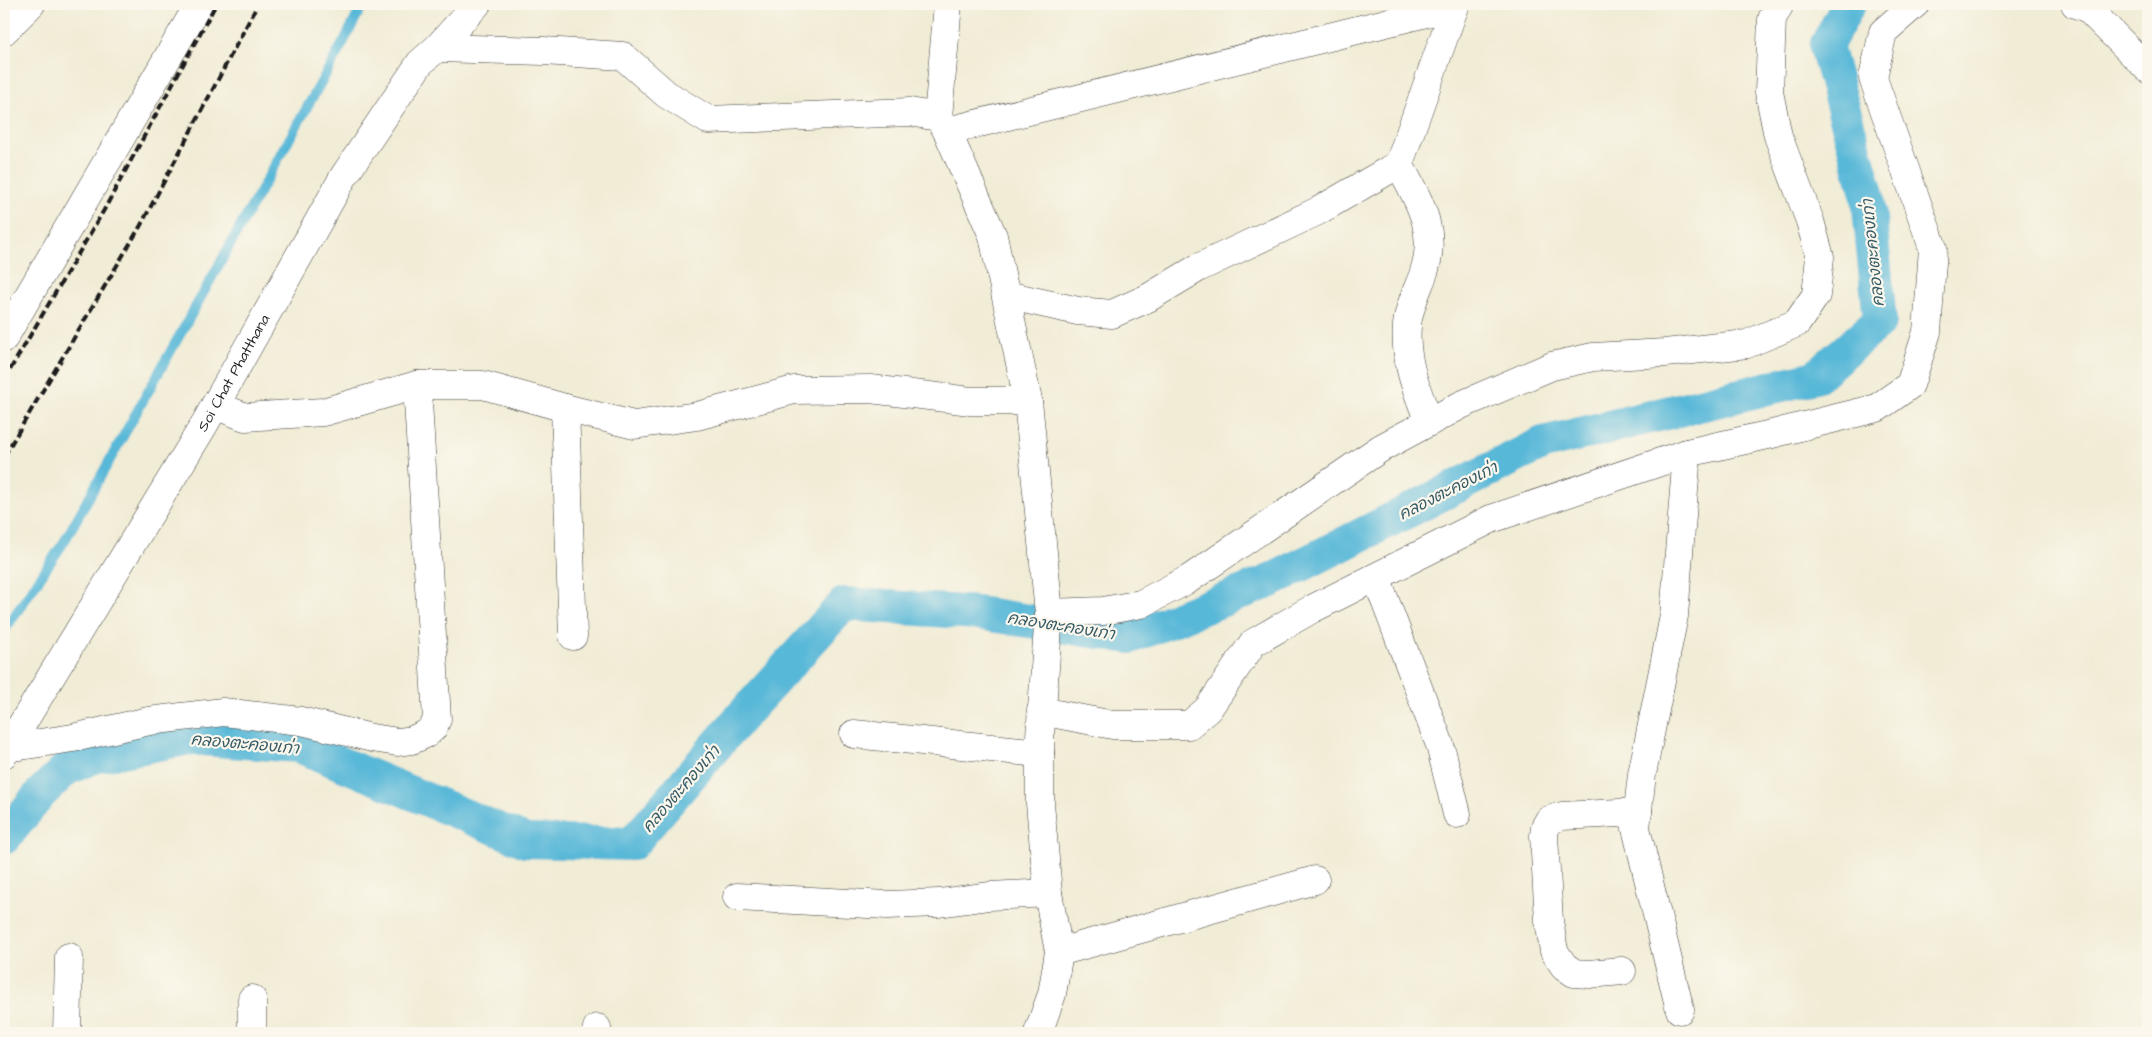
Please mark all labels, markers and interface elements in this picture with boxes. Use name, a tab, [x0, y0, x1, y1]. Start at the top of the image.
water label: คลองตะคองเก่า	[1856, 197, 1890, 308]
street label: Soi Chat Phatthana	[192, 310, 275, 435]
water label: คลองตะคองเก่า	[1395, 456, 1502, 525]
water label: คลองตะคองเก่า	[1006, 607, 1117, 645]
water label: คลองตะคองเก่า	[190, 728, 301, 760]
water label: คลองตะคองเก่า	[637, 740, 725, 837]

